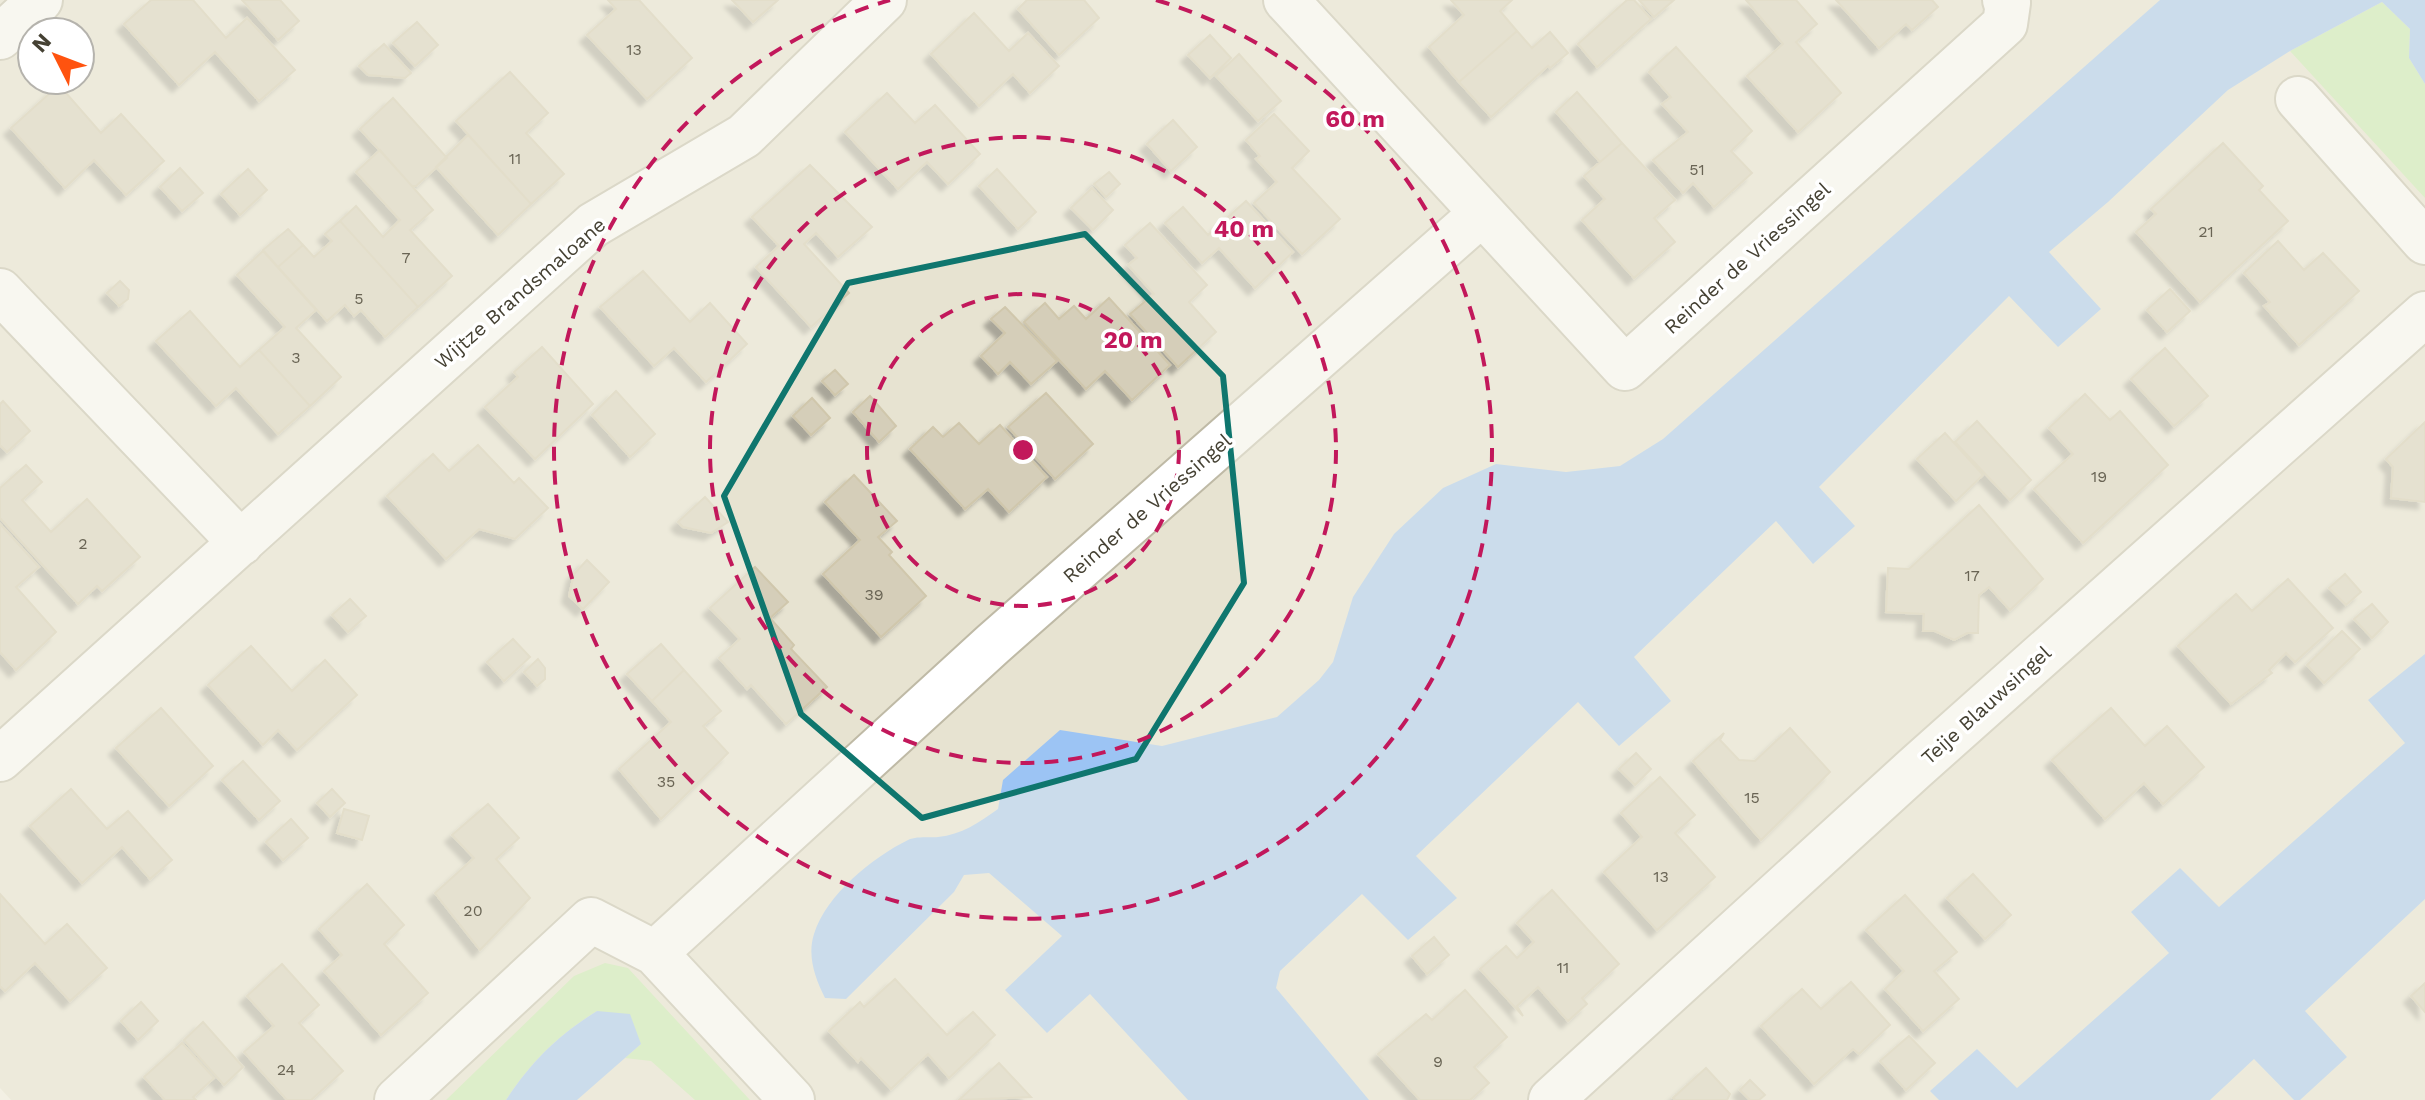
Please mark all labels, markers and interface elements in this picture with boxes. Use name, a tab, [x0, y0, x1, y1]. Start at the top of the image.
north arrow	[16, 16, 96, 96]
text: N	[27, 29, 56, 57]
house number: 13	[626, 40, 642, 59]
text: 60 m	[1325, 105, 1385, 133]
house number: 11	[509, 149, 521, 168]
house number: 51	[1689, 160, 1705, 179]
street label: Reinder de Vriessingel	[1659, 177, 1835, 339]
street label: Wijtze Brandsmaloane	[430, 212, 610, 374]
text: 40 m	[1214, 215, 1274, 243]
house number: 21	[2198, 222, 2214, 241]
house number: 7	[402, 248, 411, 267]
house number: 5	[354, 289, 364, 308]
text: 20 m	[1103, 326, 1163, 354]
house number: 3	[291, 348, 301, 367]
street label: Reinder de Vriessingel	[1058, 428, 1236, 588]
centre of rings	[1009, 436, 1037, 464]
house number: 19	[2091, 467, 2107, 486]
house number: 2	[78, 534, 88, 553]
house number: 17	[1964, 566, 1980, 585]
house number: 39	[864, 585, 884, 604]
street label: Teije Blauwsingel	[1916, 640, 2056, 770]
house number: 35	[657, 772, 675, 791]
house number: 15	[1744, 788, 1760, 807]
house number: 13	[1653, 867, 1669, 886]
house number: 20	[463, 901, 483, 920]
house number: 11	[1557, 958, 1569, 977]
house number: 9	[1433, 1052, 1443, 1071]
house number: 24	[277, 1060, 296, 1079]

